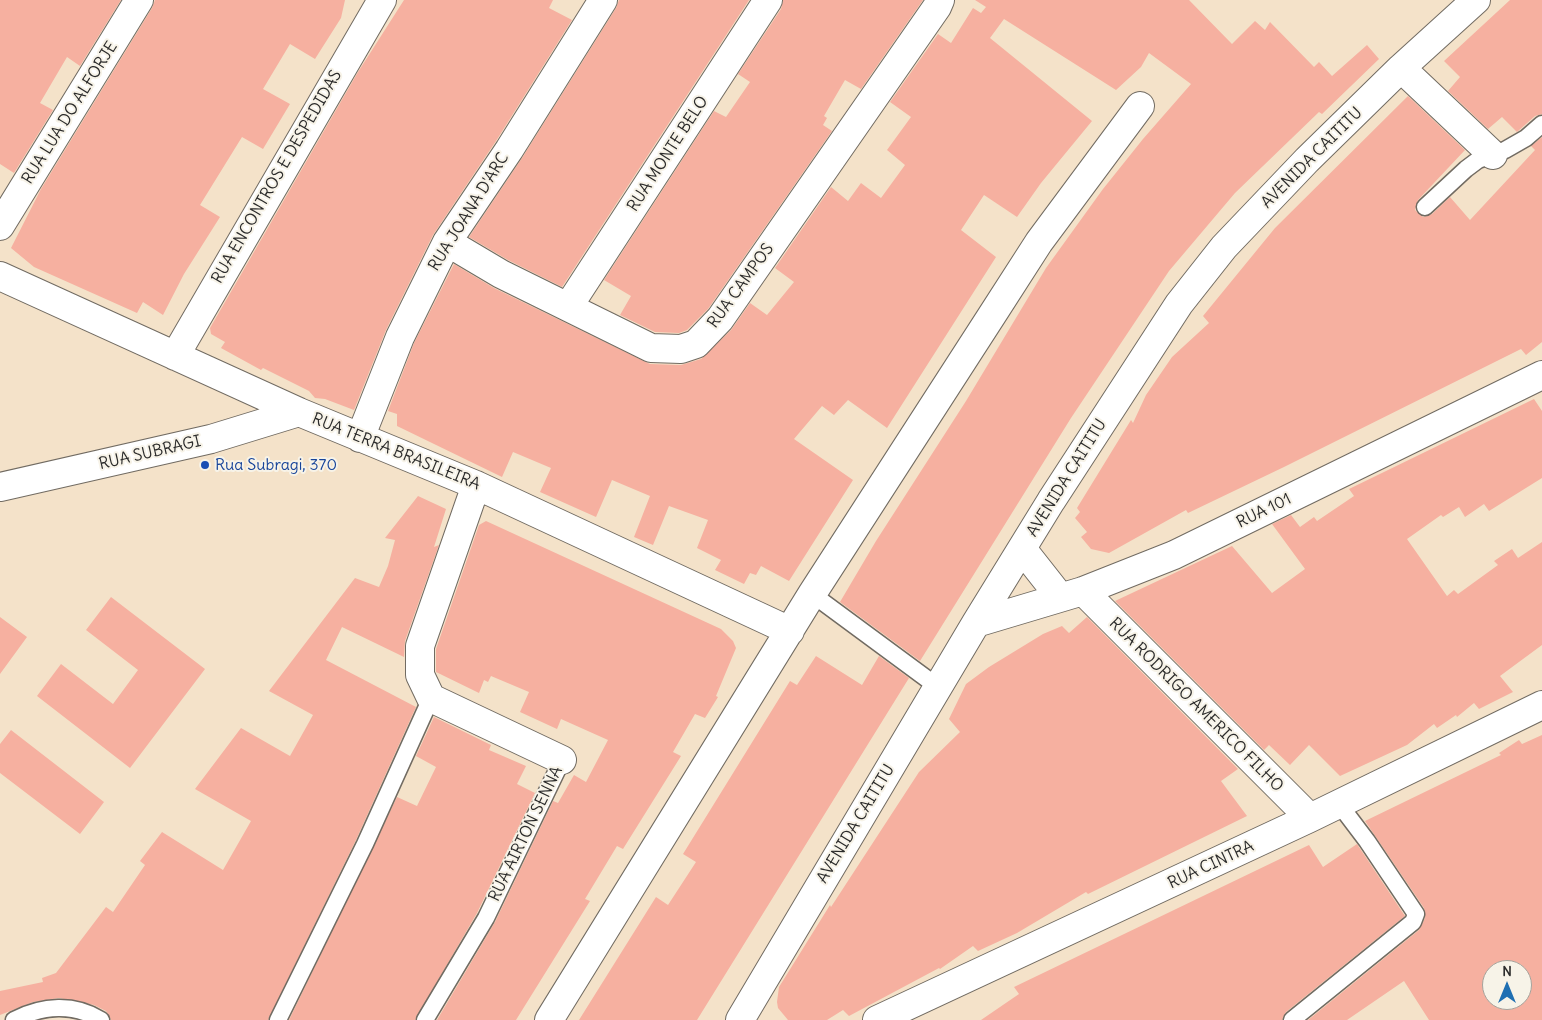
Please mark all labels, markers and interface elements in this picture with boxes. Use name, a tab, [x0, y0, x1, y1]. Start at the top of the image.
street label: RUA LUA DO ALFORJE	[18, 38, 122, 188]
street label: RUA ENCONTROS E DESPEDIDAS	[208, 67, 346, 287]
street label: RUA MONTE BELO	[624, 93, 712, 215]
street label: AVENIDA CAITITU	[1257, 103, 1367, 213]
street label: RUA JOANA D'ARC	[425, 149, 513, 275]
street label: RUA CAMPOS	[704, 240, 778, 332]
street label: RUA TERRA BRASILEIRA	[309, 409, 483, 495]
street label: AVENIDA CAITITU	[1023, 416, 1111, 540]
street label: RUA SUBRAGI	[97, 432, 203, 474]
place label: Rua Subragi, 370	[215, 455, 337, 475]
marker: Rua Subragi, 370	[199, 459, 211, 471]
street label: RUA 101	[1234, 490, 1294, 532]
street label: RUA RODRIGO AMERICO FILHO	[1105, 614, 1287, 796]
street label: AVENIDA CAITITU	[813, 761, 899, 887]
street label: RUA AIRTON SENNA	[485, 763, 567, 905]
street label: RUA CINTRA	[1165, 837, 1257, 893]
north arrow	[1482, 960, 1532, 1010]
text: N	[1502, 962, 1512, 980]

